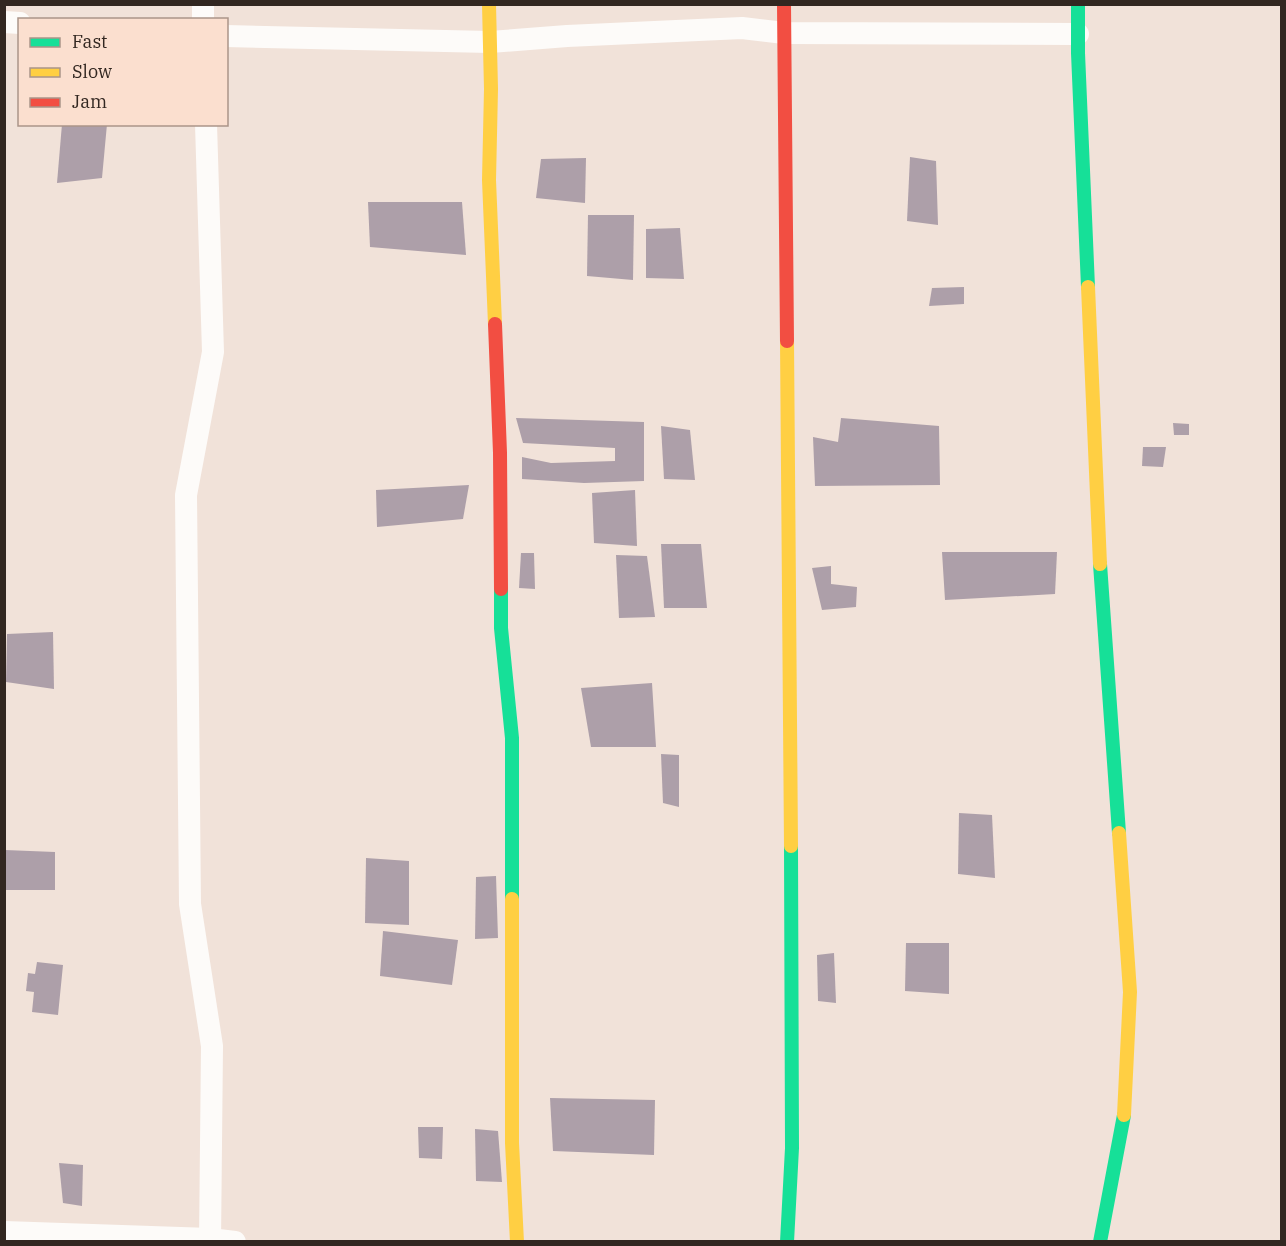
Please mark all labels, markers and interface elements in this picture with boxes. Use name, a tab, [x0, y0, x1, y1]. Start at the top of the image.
legend	[18, 18, 228, 126]
text: Fast	[72, 30, 107, 53]
text: Slow	[72, 60, 112, 83]
text: Jam	[72, 90, 107, 113]

